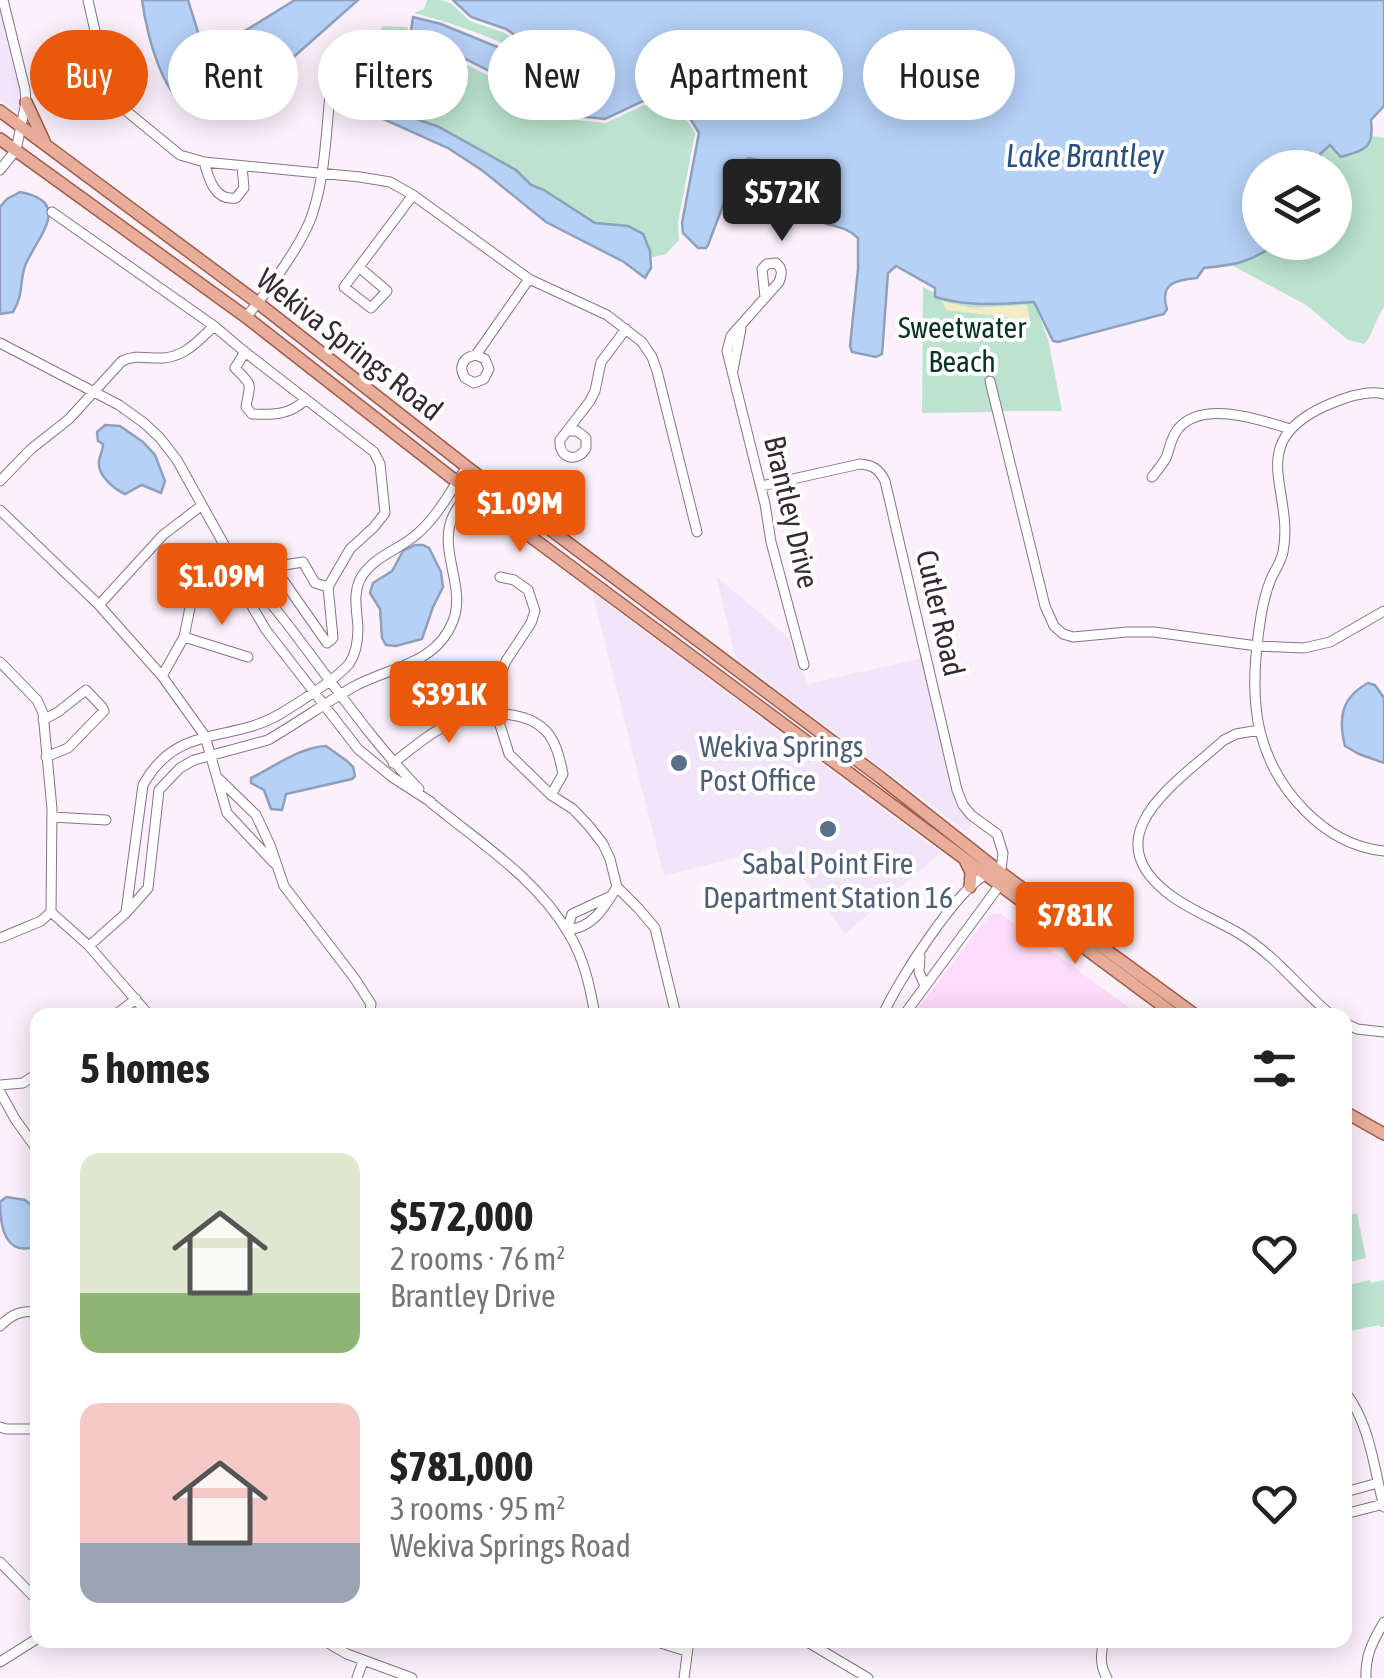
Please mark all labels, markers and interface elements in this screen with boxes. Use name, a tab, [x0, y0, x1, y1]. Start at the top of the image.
chip: Buy	[30, 30, 148, 120]
chip: Rent	[168, 30, 298, 120]
chip: Filters	[318, 30, 468, 120]
chip: New	[488, 30, 615, 120]
chip: Apartment	[635, 30, 843, 120]
chip: House	[863, 30, 1015, 120]
water label: Lake Brantley	[1006, 137, 1165, 174]
map controls	[1242, 150, 1352, 260]
button: layers	[1242, 150, 1352, 260]
pin: $572K	[712, 159, 852, 244]
text: $572K	[745, 173, 819, 210]
street label: Wekiva Springs Road	[251, 261, 449, 427]
park label: Sweetwater Beach	[898, 310, 1027, 378]
street label: Brantley Drive	[758, 433, 826, 591]
pin: $1.09M	[439, 470, 601, 555]
text: $1.09M	[477, 484, 563, 521]
pin: $1.09M	[141, 543, 303, 628]
street label: Cutler Road	[910, 547, 972, 679]
text: $1.09M	[179, 557, 265, 594]
pin: $391K	[379, 661, 519, 746]
text: $391K	[412, 675, 486, 712]
place label: Wekiva Springs Post Office	[699, 729, 863, 797]
marker: Wekiva Springs Post Office	[668, 752, 690, 774]
marker: Sabal Point Fire Department Station 16	[817, 818, 839, 840]
place label: Sabal Point Fire Department Station 16	[703, 846, 953, 914]
pin: $781K	[1005, 882, 1145, 967]
text: $781K	[1038, 896, 1112, 933]
icon: filters	[1247, 1041, 1302, 1096]
text: 5 homes	[80, 1044, 210, 1092]
text: $572,000	[390, 1192, 534, 1240]
icon: home	[160, 1193, 280, 1313]
icon: heart	[1247, 1226, 1302, 1281]
text: 2 rooms · 76 m²	[390, 1240, 565, 1277]
text: Brantley Drive	[390, 1277, 556, 1314]
text: $781,000	[390, 1442, 534, 1490]
icon: home	[160, 1443, 280, 1563]
icon: heart	[1247, 1476, 1302, 1531]
text: 3 rooms · 95 m²	[390, 1490, 565, 1527]
text: Wekiva Springs Road	[390, 1527, 631, 1564]

